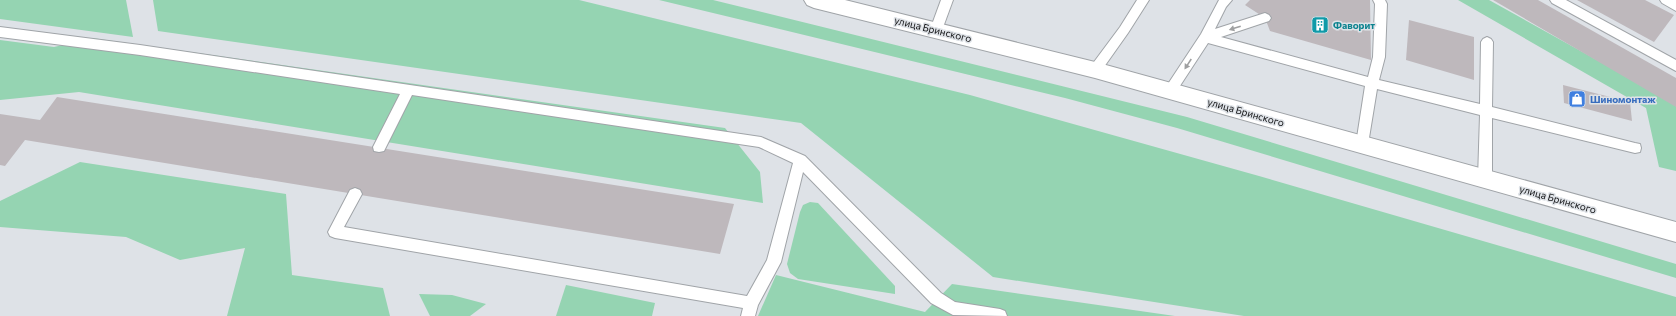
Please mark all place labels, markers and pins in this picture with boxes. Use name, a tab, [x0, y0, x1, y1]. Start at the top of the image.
building icon: Фаворит	[1310, 15, 1330, 35]
place label: Фаворит	[1333, 19, 1375, 31]
shop icon: Шиномонтаж	[1567, 89, 1587, 109]
place label: Шиномонтаж	[1590, 93, 1656, 105]

